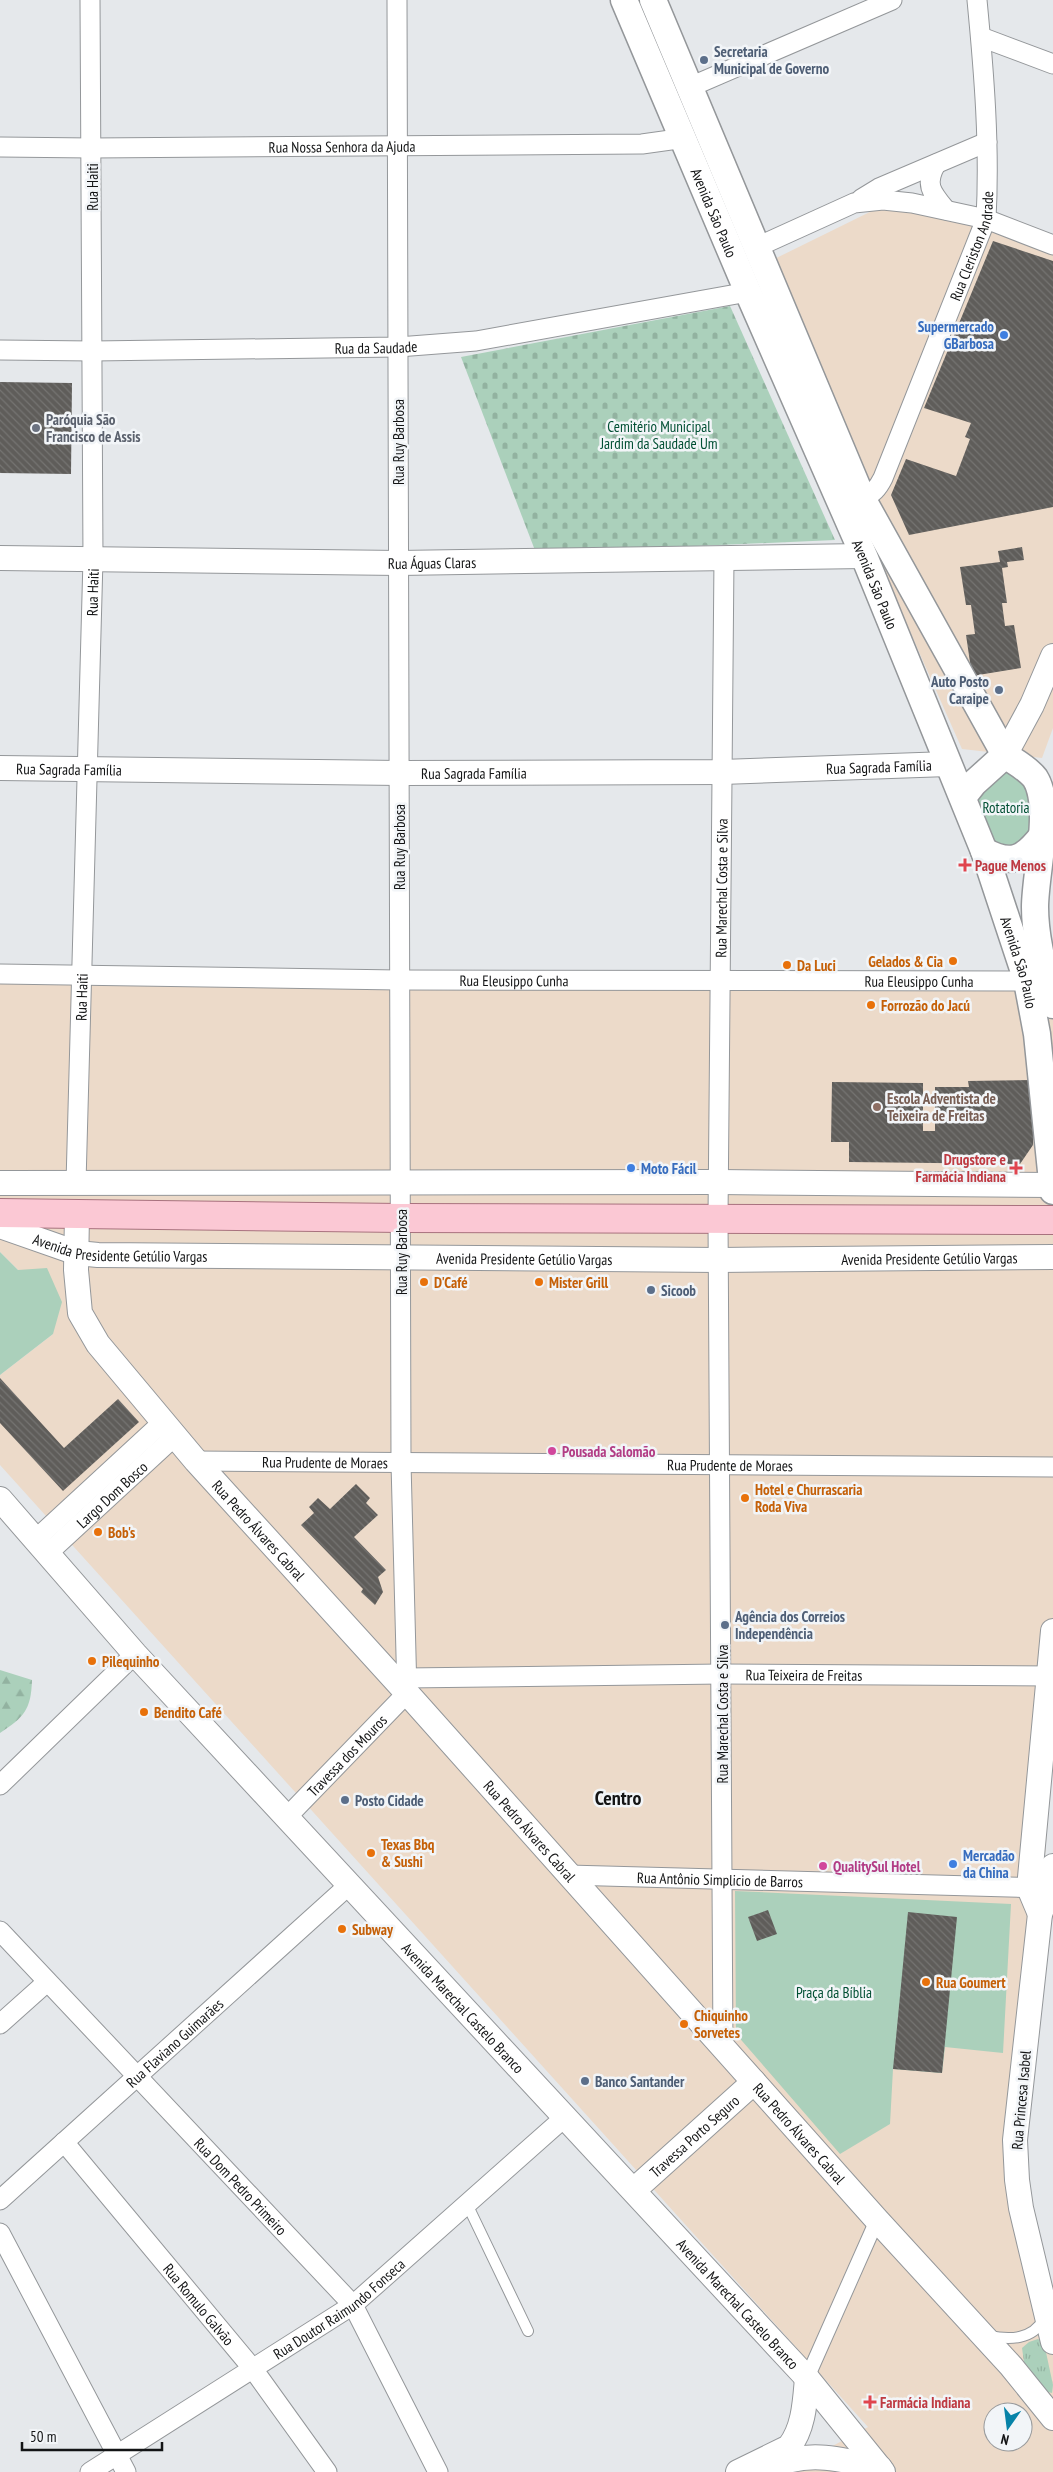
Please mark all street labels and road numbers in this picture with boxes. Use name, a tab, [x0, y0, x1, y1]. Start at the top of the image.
street label: Rua Nossa Senhora da Ajuda	[268, 136, 416, 156]
street label: Rua Haiti	[83, 163, 102, 211]
street label: Avenida São Paulo	[687, 165, 742, 260]
street label: Rua Cleriston Andrade	[945, 191, 997, 303]
street label: Rua da Saudade	[334, 336, 418, 357]
street label: Rua Ruy Barbosa	[389, 399, 408, 485]
street label: Avenida São Paulo	[848, 536, 902, 632]
street label: Rua Águas Claras	[388, 552, 476, 573]
street label: Rua Haiti	[82, 568, 102, 616]
street label: Rua Sagrada Família	[826, 755, 932, 778]
street label: Rua Sagrada Família	[16, 759, 122, 779]
street label: Rua Sagrada Família	[421, 763, 527, 782]
street label: Rua Ruy Barbosa	[390, 804, 409, 890]
street label: Rua Marechal Costa e Silva	[711, 818, 731, 958]
street label: Avenida São Paulo	[997, 914, 1041, 1010]
street label: Rua Eleusippo Cunha	[459, 971, 569, 990]
street label: Rua Eleusippo Cunha	[864, 971, 974, 990]
street label: Rua Haiti	[71, 973, 91, 1021]
street label: Rua Ruy Barbosa	[392, 1209, 411, 1295]
street label: Avenida Presidente Getúlio Vargas	[31, 1229, 208, 1265]
street label: Avenida Presidente Getúlio Vargas	[436, 1248, 613, 1269]
street label: Avenida Presidente Getúlio Vargas	[841, 1248, 1018, 1268]
street label: Rua Prudente de Moraes	[262, 1452, 388, 1472]
street label: Rua Prudente de Moraes	[667, 1455, 793, 1475]
street label: Largo Dom Bosco	[72, 1457, 151, 1532]
street label: Rua Pedro Álvares Cabral	[208, 1476, 310, 1585]
street label: Rua Marechal Costa e Silva	[713, 1645, 732, 1783]
street label: Rua Teixeira de Freitas	[746, 1665, 862, 1684]
street label: Travessa dos Mouros	[303, 1710, 391, 1800]
street label: Rua Pedro Álvares Cabral	[480, 1776, 580, 1886]
street label: Rua Antônio Simplicio de Barros	[637, 1867, 803, 1891]
street label: Avenida Marechal Castelo Branco	[398, 1938, 528, 2077]
street label: Rua Flaviano Guimarães	[122, 1994, 227, 2091]
street label: Rua Princesa Isabel	[1007, 2049, 1035, 2150]
street label: Rua Pedro Álvares Cabral	[749, 2079, 850, 2188]
street label: Travessa Porto Seguro	[645, 2091, 743, 2181]
street label: Rua Dom Pedro Primeiro	[191, 2134, 291, 2239]
street label: Avenida Marechal Castelo Branco	[673, 2234, 803, 2373]
street label: Rua Doutor Raimundo Fonseca	[269, 2254, 409, 2363]
street label: Rua Romulo Galvão	[159, 2259, 239, 2349]

